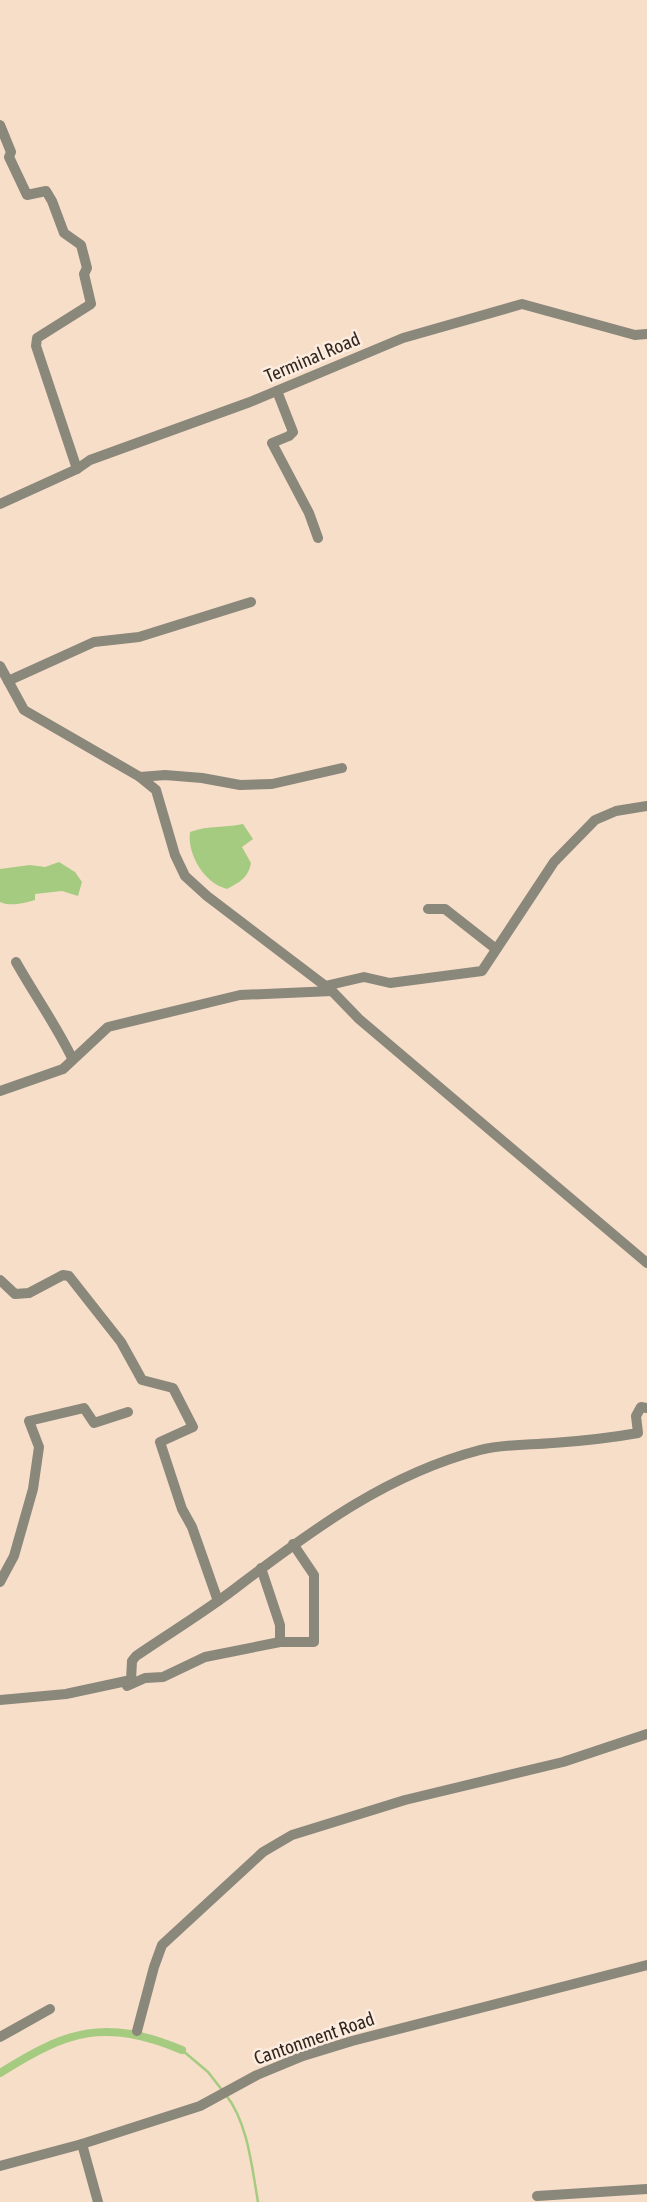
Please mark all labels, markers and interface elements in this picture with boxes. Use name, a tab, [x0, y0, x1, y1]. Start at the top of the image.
street label: Terminal Road	[261, 327, 363, 387]
street label: Cantonment Road	[251, 2007, 377, 2069]

